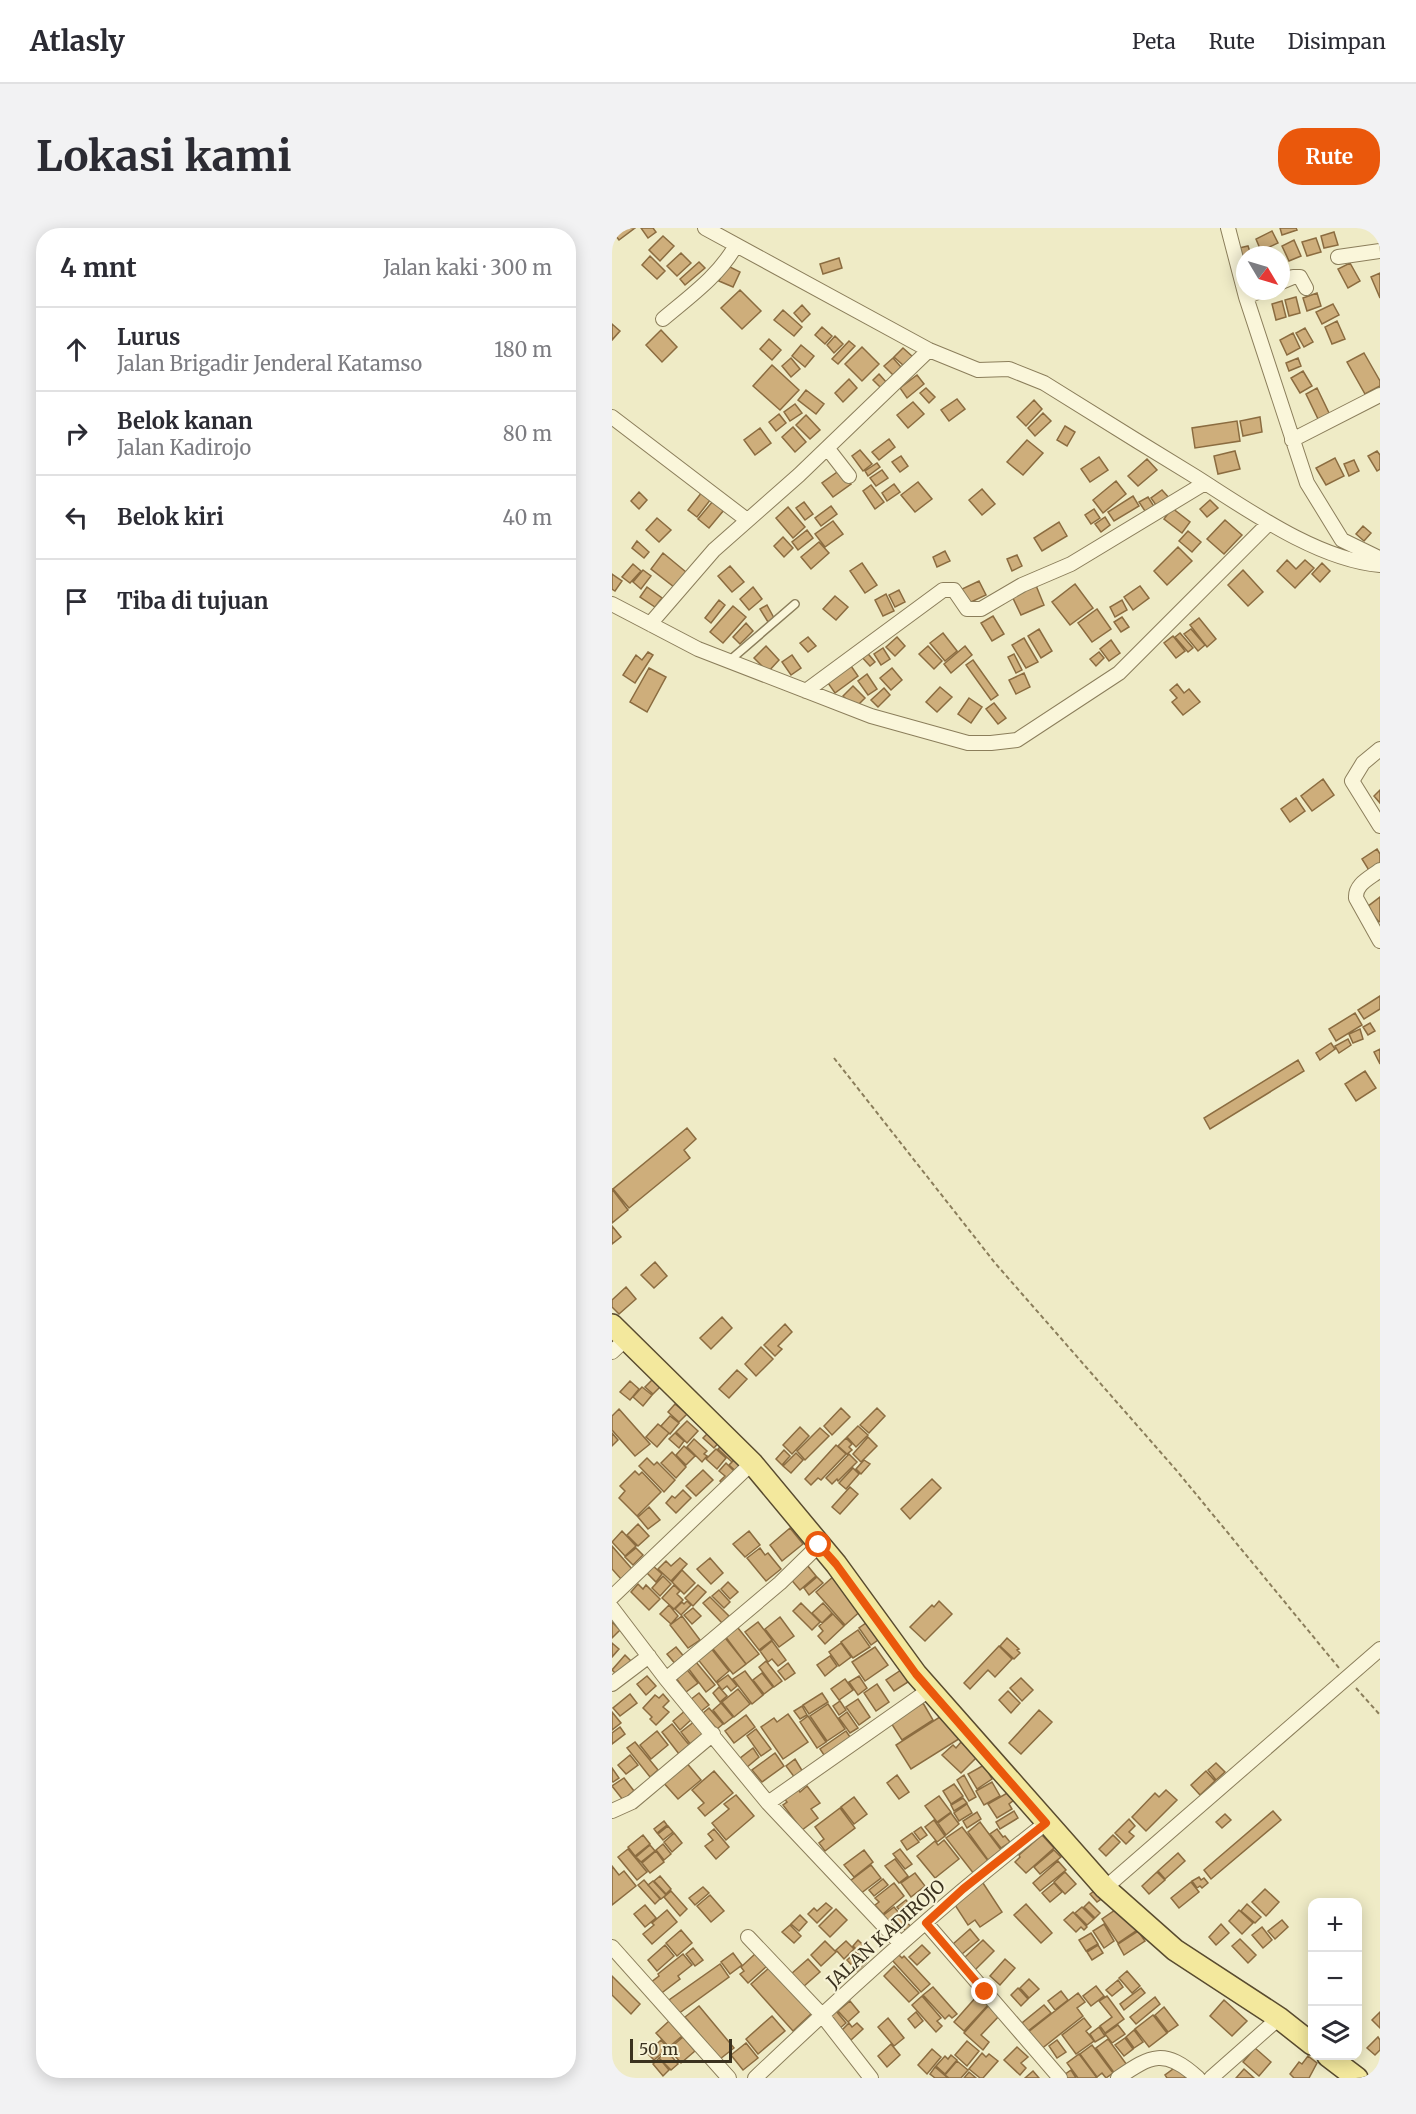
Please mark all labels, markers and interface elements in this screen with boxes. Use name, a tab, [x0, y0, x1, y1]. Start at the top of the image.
text: Atlasly	[30, 23, 125, 59]
text: Peta	[1132, 28, 1176, 55]
text: Rute	[1209, 28, 1255, 55]
text: Disimpan	[1288, 28, 1386, 55]
button: Rute	[1278, 128, 1380, 185]
text: Lokasi kami	[36, 130, 292, 182]
north arrow	[1236, 246, 1290, 300]
text: 4 mnt	[60, 251, 137, 284]
text: Jalan kaki · 300 m	[383, 255, 552, 280]
text: Lurus	[117, 323, 180, 351]
icon: ahead	[60, 333, 93, 366]
text: 180 m	[494, 337, 552, 362]
text: Jalan Brigadir Jenderal Katamso	[117, 351, 422, 376]
text: Belok kanan	[117, 407, 253, 435]
icon: right	[60, 417, 93, 450]
text: 80 m	[503, 421, 552, 446]
text: Jalan Kadirojo	[117, 435, 251, 460]
icon: left	[60, 501, 93, 534]
text: Belok kiri	[117, 503, 224, 531]
text: 40 m	[502, 505, 552, 530]
icon: arrive	[60, 585, 93, 618]
text: Tiba di tujuan	[117, 587, 268, 615]
route start	[805, 1531, 831, 1557]
street label: JALAN KADIROJO	[821, 1874, 950, 1994]
map controls	[1308, 1898, 1362, 2060]
button: +	[1308, 1898, 1362, 1952]
button: −	[1308, 1952, 1362, 2006]
route end	[971, 1978, 997, 2004]
button: layers	[1308, 2006, 1362, 2060]
scale bar	[630, 2036, 732, 2064]
text: 50 m	[639, 2039, 678, 2059]

